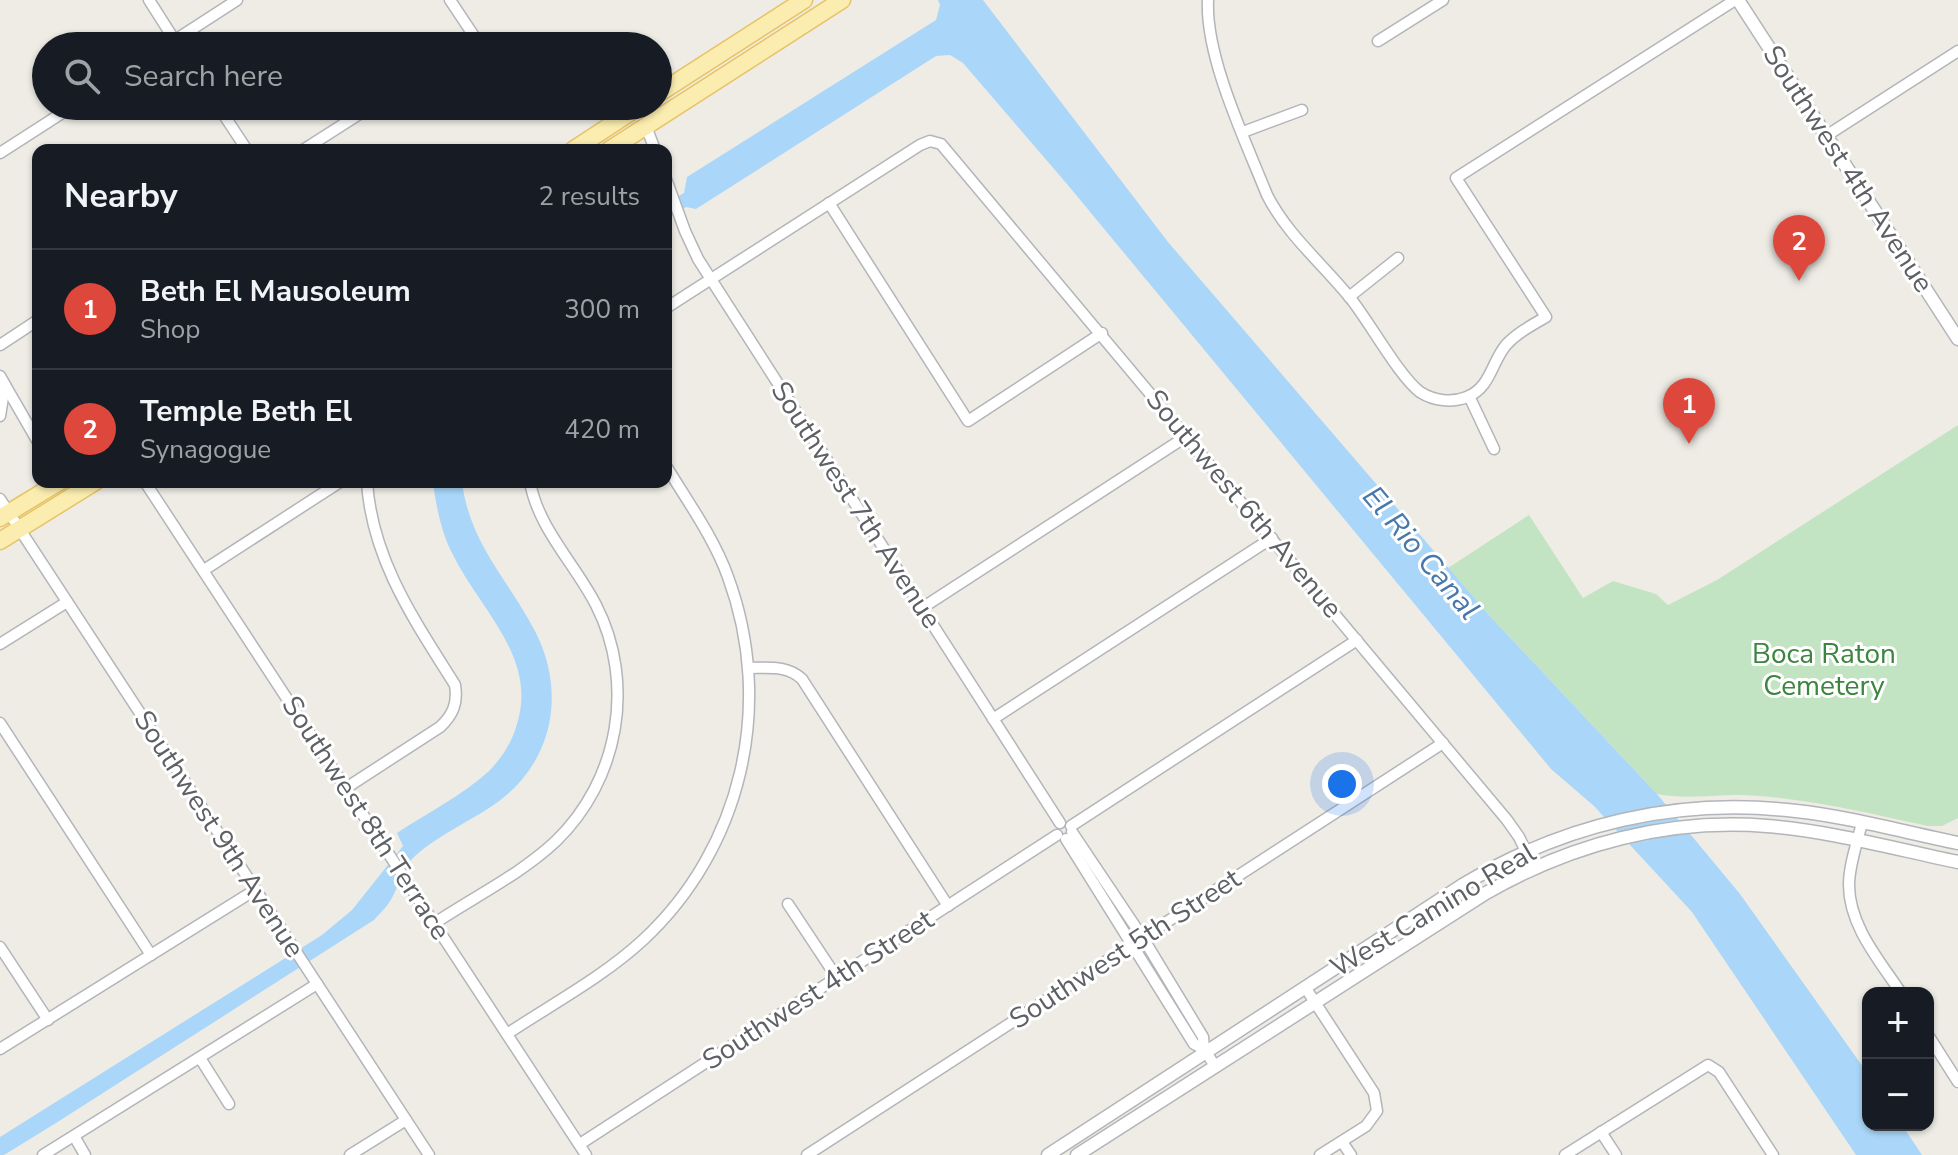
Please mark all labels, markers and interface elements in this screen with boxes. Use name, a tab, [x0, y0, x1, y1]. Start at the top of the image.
search box	[32, 32, 672, 120]
street label: Southwest 4th Avenue	[1754, 38, 1942, 300]
icon: search	[60, 54, 104, 98]
text: Search here	[124, 56, 283, 97]
text: Nearby	[64, 173, 178, 219]
text: 2 results	[539, 179, 640, 214]
pin: 2	[1773, 215, 1825, 281]
text: Beth El Mausoleum	[140, 271, 411, 312]
text: 1	[82, 292, 98, 327]
text: 300 m	[564, 292, 640, 327]
text: Shop	[140, 312, 200, 347]
street label: Southwest 7th Avenue	[762, 374, 950, 636]
pin: 1	[1663, 378, 1715, 444]
street label: Southwest 6th Avenue	[1137, 382, 1351, 626]
text: Temple Beth El	[140, 391, 352, 432]
text: 2	[82, 412, 98, 447]
text: 420 m	[564, 412, 640, 447]
text: Synagogue	[140, 432, 271, 467]
water label: El Rio Canal	[1353, 477, 1489, 629]
park label: Boca Raton Cemetery	[1752, 635, 1896, 705]
street label: Southwest 8th Terrace	[273, 688, 459, 948]
street label: Southwest 9th Avenue	[125, 703, 313, 965]
your location	[1322, 764, 1362, 804]
street label: West Camino Real	[1323, 833, 1543, 986]
street label: Southwest 5th Street	[1002, 860, 1248, 1038]
street label: Southwest 4th Street	[695, 901, 941, 1079]
map controls	[1862, 987, 1934, 1131]
button: +	[1862, 987, 1934, 1059]
button: −	[1862, 1059, 1934, 1131]

